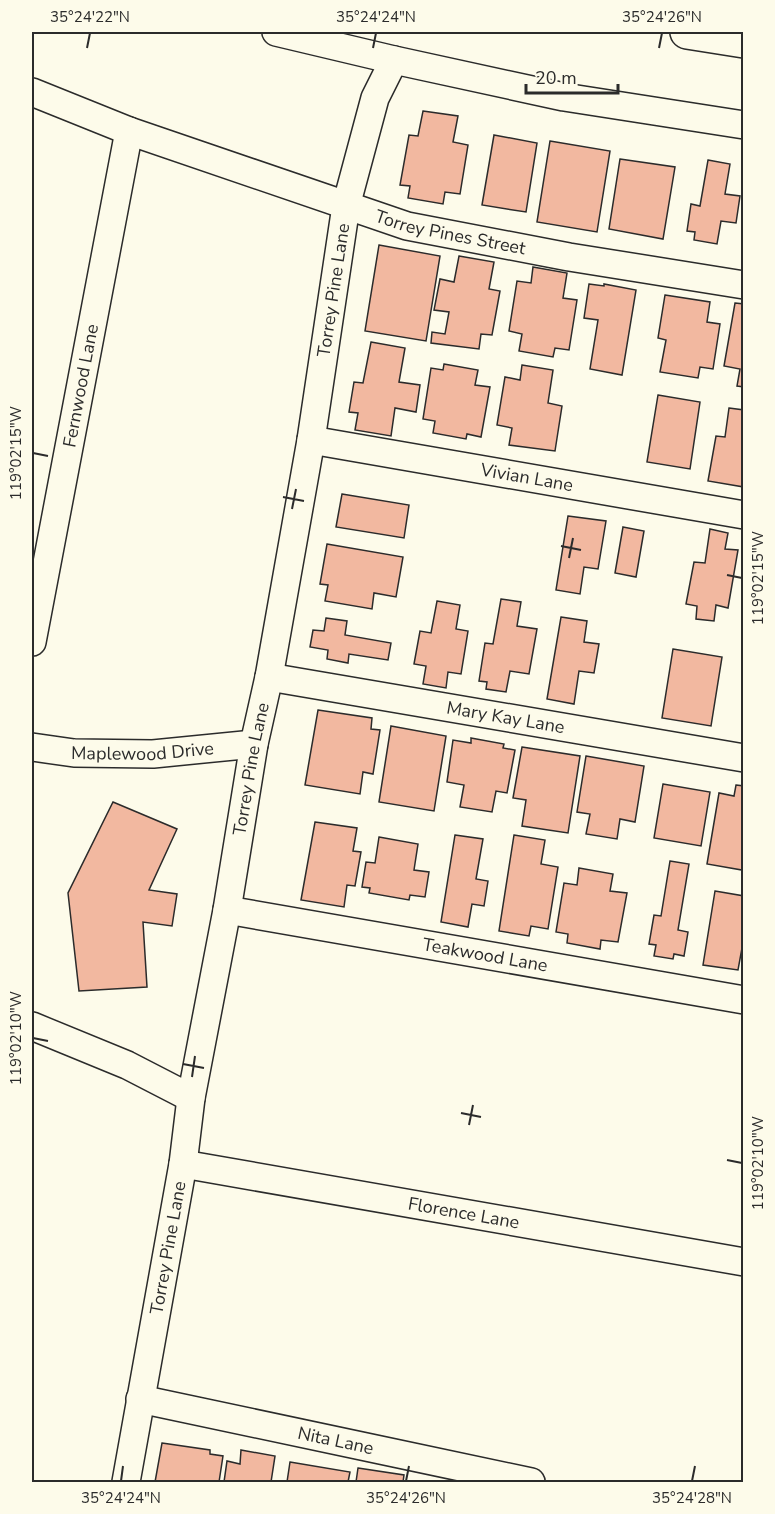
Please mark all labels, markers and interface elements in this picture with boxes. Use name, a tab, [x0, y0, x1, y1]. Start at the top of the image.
text: 35°24'22"N	[50, 7, 130, 27]
text: 35°24'24"N	[336, 7, 416, 27]
text: 35°24'26"N	[622, 7, 702, 27]
scale bar	[526, 57, 618, 95]
text: 20 m	[535, 66, 577, 90]
street label: Torrey Pines Street	[372, 204, 528, 261]
street label: Torrey Pine Lane	[312, 222, 355, 359]
street label: Fernwood Lane	[57, 322, 104, 449]
text: 119°02'15"W	[6, 405, 26, 500]
street label: Vivian Lane	[478, 457, 575, 497]
text: 119°02'15"W	[748, 530, 768, 625]
street label: Mary Kay Lane	[445, 695, 567, 739]
street label: Torrey Pine Lane	[227, 700, 275, 837]
street label: Maplewood Drive	[71, 736, 215, 766]
street label: Teakwood Lane	[421, 932, 550, 978]
text: 119°02'10"W	[6, 990, 26, 1085]
text: 119°02'10"W	[748, 1115, 768, 1210]
street label: Torrey Pine Lane	[144, 1179, 192, 1316]
street label: Florence Lane	[406, 1192, 521, 1235]
street label: Nita Lane	[295, 1421, 376, 1460]
text: 35°24'24"N	[81, 1488, 161, 1508]
text: 35°24'26"N	[366, 1488, 446, 1508]
text: 35°24'28"N	[652, 1488, 732, 1508]

